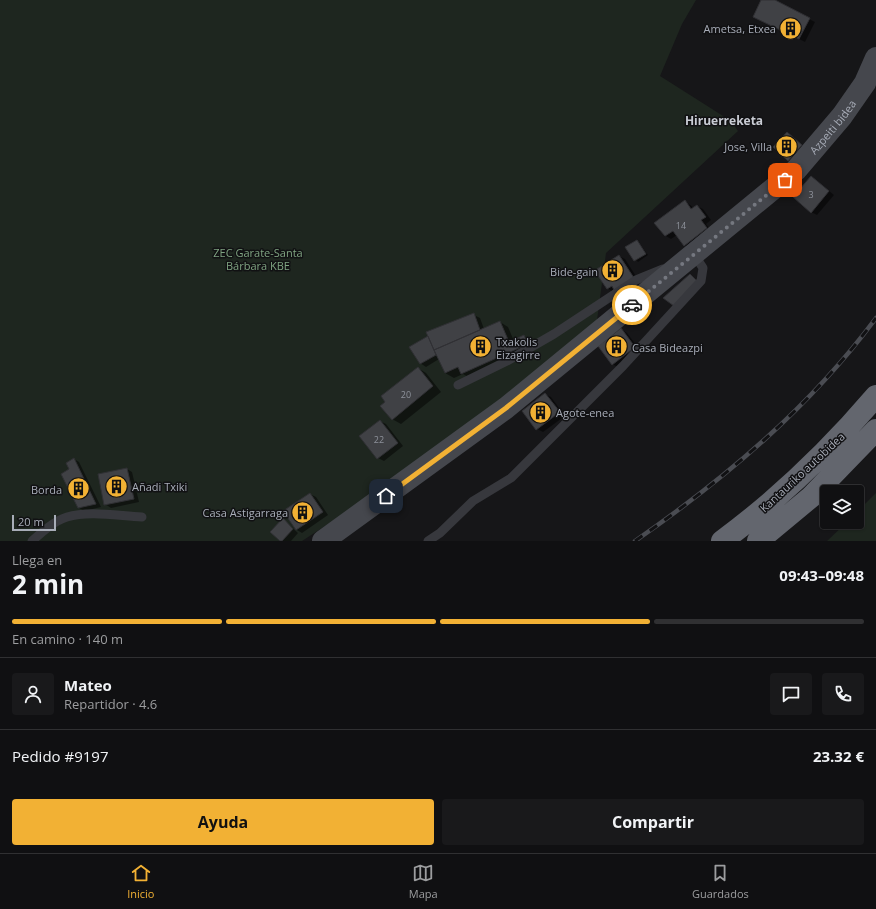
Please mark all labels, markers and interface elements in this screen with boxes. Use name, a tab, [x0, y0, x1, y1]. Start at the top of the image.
building icon: Ametsa, Etxea	[778, 15, 804, 41]
place label: Ametsa, Etxea	[704, 21, 776, 36]
street label: Azpeiti bidea	[806, 96, 859, 157]
district label: Hiruerreketa	[685, 112, 763, 129]
building icon: Jose, Villa	[774, 133, 800, 159]
place label: Jose, Villa	[723, 139, 772, 154]
pin	[768, 163, 802, 197]
icon: bag	[774, 169, 796, 191]
house number: 3	[808, 188, 814, 201]
house number: 14	[676, 219, 686, 232]
park label: ZEC Garate-Santa Bárbara KBE	[213, 245, 303, 273]
building icon: Bide-gain	[600, 258, 626, 284]
place label: Bide-gain	[550, 264, 598, 279]
courier	[612, 285, 652, 325]
icon: car	[621, 294, 643, 316]
building icon: Txakolis Eizagirre	[468, 334, 494, 360]
place label: Txakolis Eizagirre	[496, 334, 540, 362]
building icon: Casa Bideazpi	[603, 334, 629, 360]
place label: Casa Bideazpi	[632, 340, 703, 355]
house number: 20	[401, 388, 411, 401]
building icon: Agote-enea	[528, 399, 554, 425]
place label: Agote-enea	[556, 405, 614, 420]
street label: Kantauriko autobidea	[756, 429, 848, 515]
house number: 22	[374, 433, 384, 446]
building icon: Añadi Txiki	[103, 473, 129, 499]
building icon: Borda	[65, 476, 91, 502]
place label: Añadi Txiki	[132, 479, 187, 494]
pin	[369, 479, 403, 513]
place label: Borda	[31, 482, 62, 497]
icon: home	[375, 485, 397, 507]
map controls	[820, 485, 864, 529]
button: layers	[820, 485, 864, 529]
building icon: Casa Astigarraga	[290, 499, 316, 525]
place label: Casa Astigarraga	[203, 505, 288, 520]
scale bar	[12, 513, 56, 532]
text: 20 m	[18, 514, 44, 529]
text: Llega en	[12, 551, 62, 569]
text: 09:43–09:48	[779, 565, 864, 585]
text: 2 min	[12, 566, 84, 602]
text: En camino · 140 m	[12, 630, 123, 648]
button: person	[12, 673, 54, 715]
button: chat	[770, 673, 812, 715]
button: phone	[822, 673, 864, 715]
text: Mateo	[64, 675, 112, 695]
text: Repartidor · 4.6	[64, 695, 157, 713]
text: Pedido #9197	[12, 746, 109, 766]
text: 23.32 €	[813, 746, 864, 766]
button: Ayuda	[12, 799, 434, 845]
button: Compartir	[442, 799, 864, 845]
tab: Inicio	[127, 862, 154, 901]
tab: Mapa	[409, 862, 438, 901]
tab: Guardados	[692, 862, 749, 901]

